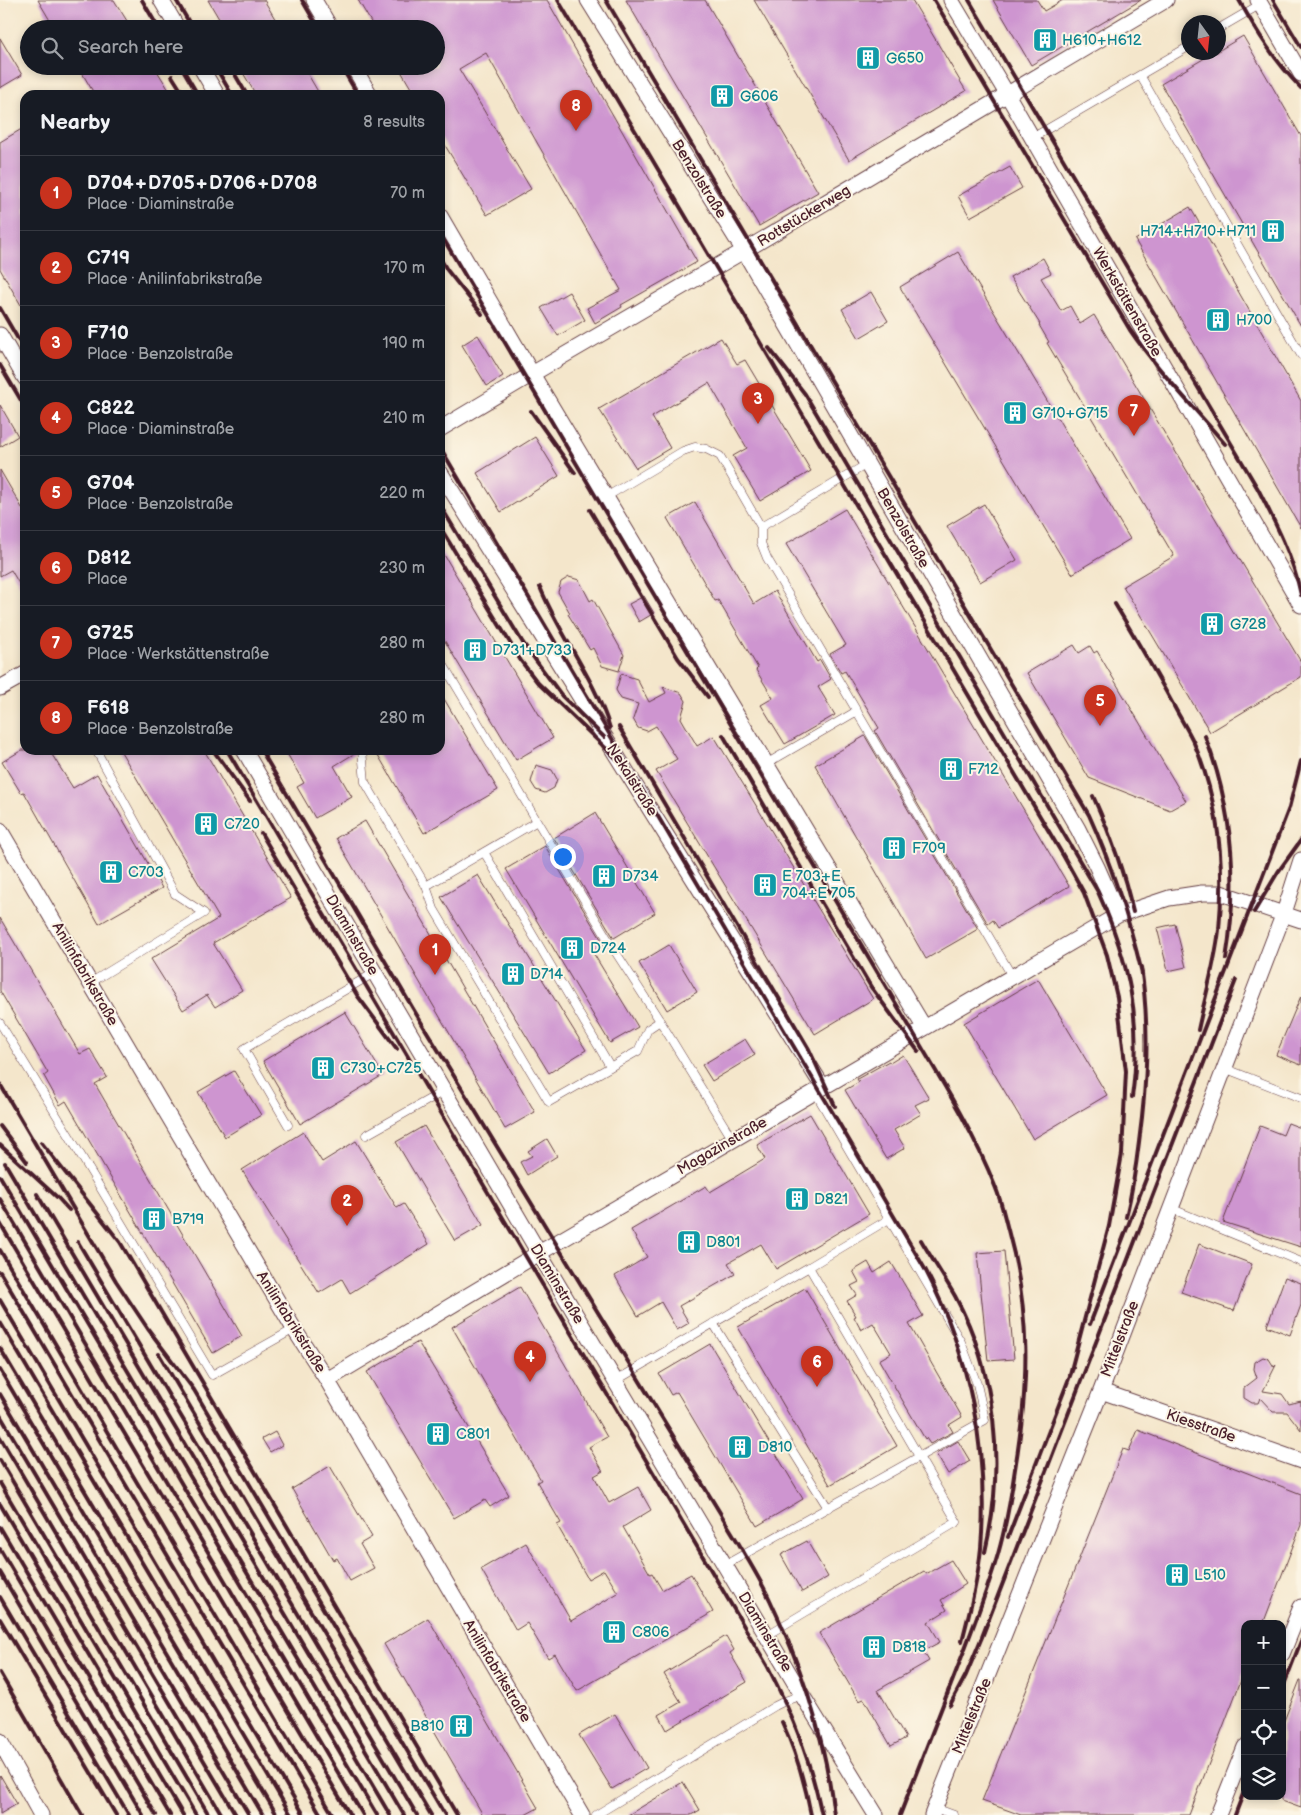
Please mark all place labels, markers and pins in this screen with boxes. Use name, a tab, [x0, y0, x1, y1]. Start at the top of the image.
building icon: H610+H612	[1032, 27, 1058, 53]
place label: H610+H612	[1062, 31, 1142, 50]
building icon: G650	[855, 45, 881, 71]
place label: G650	[886, 49, 924, 68]
building icon: G606	[709, 83, 735, 109]
place label: G606	[740, 87, 778, 106]
pin: 8	[560, 90, 592, 131]
building icon: H714+H710+H711	[1260, 218, 1286, 244]
place label: H714+H710+H711	[1140, 222, 1256, 241]
building icon: H700	[1205, 307, 1231, 333]
place label: H700	[1236, 311, 1272, 330]
pin: 3	[742, 383, 774, 424]
pin: 7	[1118, 395, 1150, 436]
building icon: G710+G715	[1002, 400, 1028, 426]
place label: G710+G715	[1032, 404, 1108, 423]
building icon: G728	[1199, 611, 1225, 637]
place label: G728	[1230, 615, 1266, 634]
building icon: D731+D733	[462, 637, 488, 663]
place label: D731+D733	[492, 641, 572, 660]
pin: 5	[1084, 685, 1116, 726]
building icon: F712	[938, 756, 964, 782]
place label: F712	[968, 760, 999, 779]
building icon: C720	[193, 811, 219, 837]
place label: C720	[224, 815, 260, 834]
building icon: F709	[881, 835, 907, 861]
place label: F709	[912, 839, 946, 858]
building icon: C703	[98, 859, 124, 885]
place label: C703	[128, 863, 164, 882]
building icon: D734	[591, 863, 617, 889]
place label: D734	[622, 867, 659, 886]
place label: E 703+E 704+E 705	[782, 867, 856, 903]
building icon: E 703+E 704+E 705	[752, 872, 778, 898]
pin: 1	[419, 934, 451, 975]
building icon: D724	[559, 935, 585, 961]
place label: D724	[590, 939, 626, 958]
building icon: D714	[500, 961, 526, 987]
place label: D714	[530, 965, 563, 984]
building icon: C730+C725	[310, 1055, 336, 1081]
place label: C730+C725	[340, 1059, 422, 1078]
pin: 2	[331, 1185, 363, 1226]
building icon: D821	[784, 1186, 810, 1212]
place label: D821	[814, 1190, 848, 1209]
building icon: B719	[141, 1206, 167, 1232]
place label: B719	[172, 1210, 204, 1229]
building icon: D801	[676, 1229, 702, 1255]
place label: D801	[706, 1233, 740, 1252]
pin: 4	[514, 1341, 546, 1382]
pin: 6	[801, 1346, 833, 1387]
building icon: C801	[425, 1421, 451, 1447]
place label: C801	[456, 1425, 490, 1444]
building icon: D810	[727, 1434, 753, 1460]
place label: D810	[758, 1438, 792, 1457]
building icon: L510	[1164, 1562, 1190, 1588]
place label: L510	[1194, 1566, 1226, 1585]
building icon: C806	[601, 1619, 627, 1645]
place label: C806	[632, 1623, 669, 1642]
building icon: D818	[861, 1634, 887, 1660]
place label: D818	[892, 1638, 926, 1657]
building icon: B810	[448, 1713, 474, 1739]
place label: B810	[410, 1717, 444, 1736]

